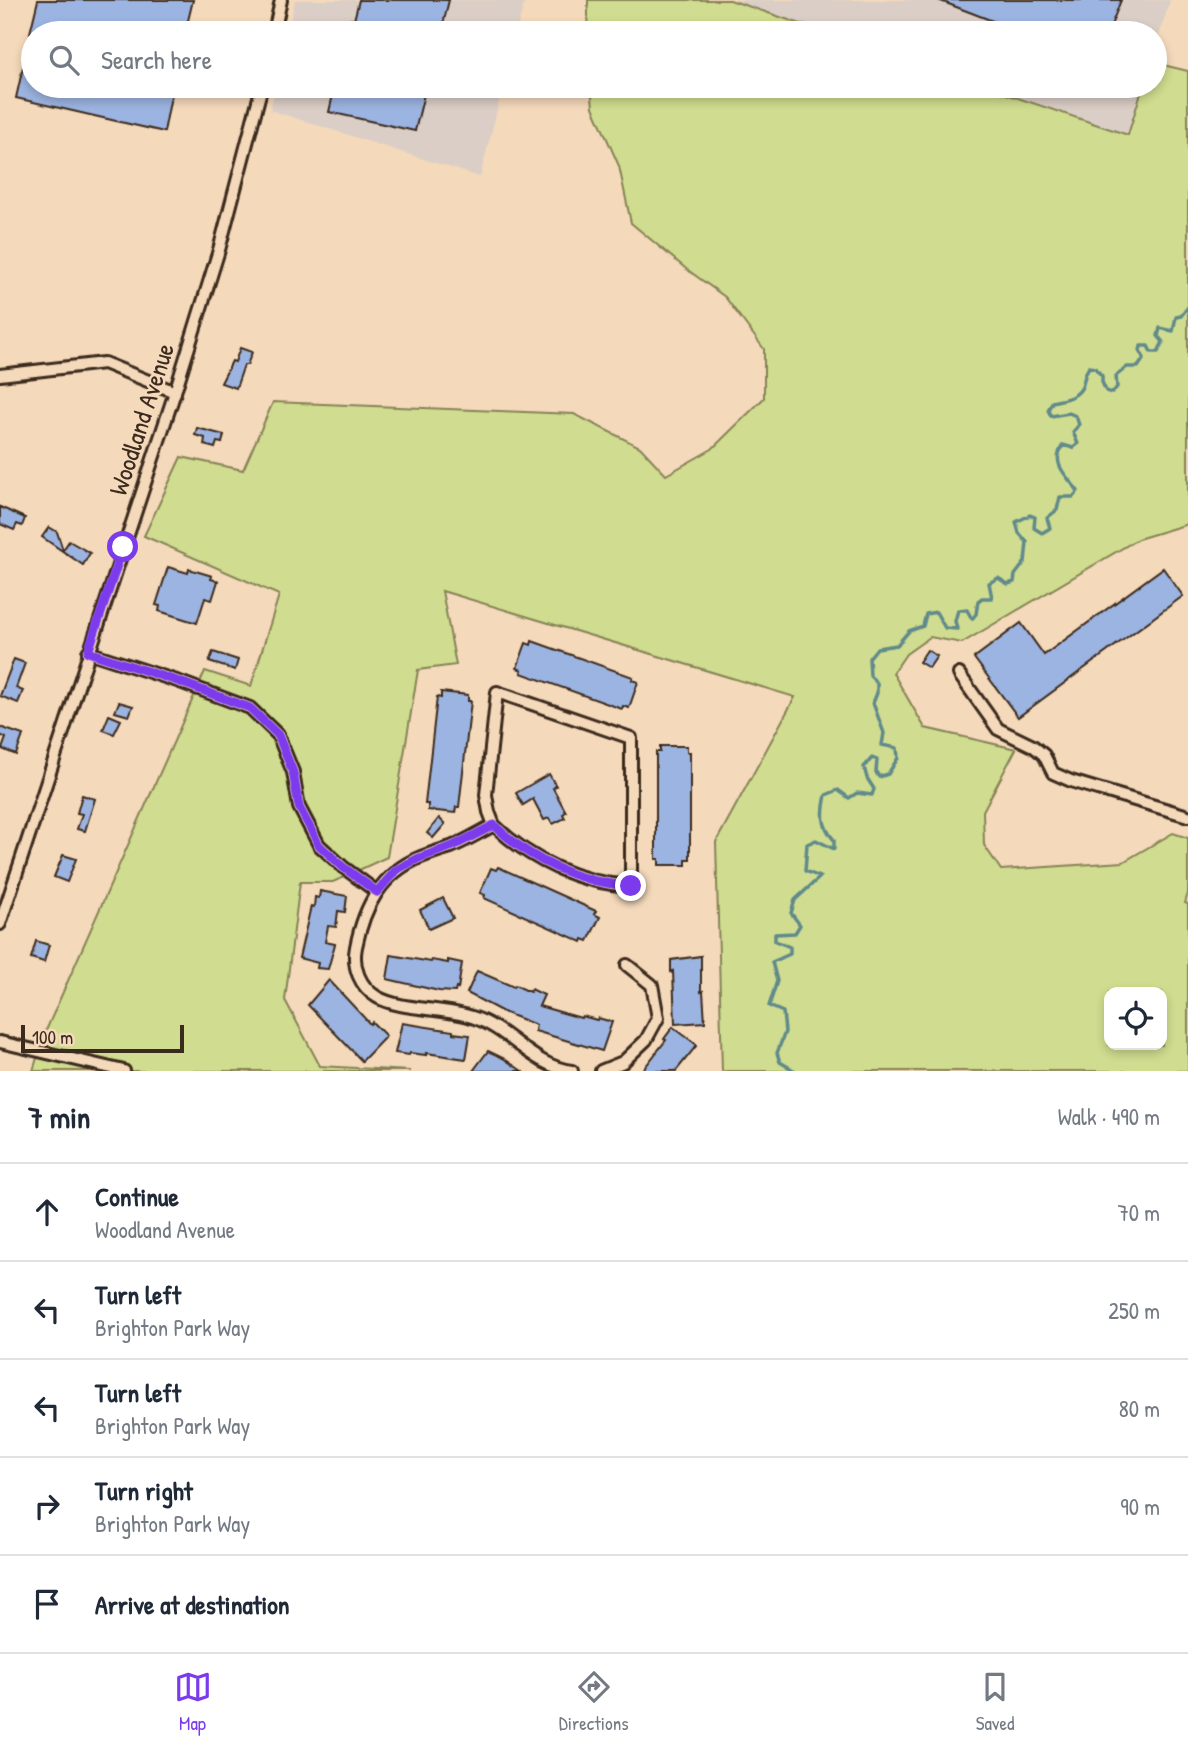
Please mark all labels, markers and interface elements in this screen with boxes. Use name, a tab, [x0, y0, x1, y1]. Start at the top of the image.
search box	[21, 21, 1167, 98]
icon: search	[45, 41, 83, 79]
text: Search here	[101, 42, 212, 77]
street label: Woodland Avenue	[100, 338, 182, 500]
route start	[107, 531, 138, 562]
route end	[615, 870, 646, 901]
map controls	[1104, 987, 1167, 1050]
button: locate	[1104, 987, 1167, 1050]
scale bar	[21, 1022, 184, 1054]
text: 100 m	[32, 1024, 73, 1050]
text: 7 min	[28, 1097, 90, 1137]
text: Walk · 490 m	[1058, 1101, 1160, 1132]
text: Continue	[95, 1179, 179, 1214]
icon: ahead	[28, 1193, 66, 1231]
text: 70 m	[1117, 1197, 1160, 1228]
text: Woodland Avenue	[95, 1214, 235, 1245]
text: Turn left	[95, 1277, 181, 1312]
icon: left	[28, 1291, 66, 1329]
text: 250 m	[1108, 1295, 1160, 1326]
text: Brighton Park Way	[95, 1312, 250, 1343]
text: Turn left	[95, 1375, 181, 1410]
icon: left	[28, 1389, 66, 1427]
text: 80 m	[1119, 1393, 1160, 1424]
text: Brighton Park Way	[95, 1410, 250, 1441]
text: Turn right	[95, 1473, 193, 1508]
icon: right	[28, 1487, 66, 1525]
text: 90 m	[1120, 1491, 1160, 1522]
text: Brighton Park Way	[95, 1508, 250, 1539]
icon: arrive	[28, 1585, 66, 1623]
text: Arrive at destination	[95, 1587, 290, 1622]
tab: Map	[174, 1668, 212, 1736]
tab: Directions	[559, 1668, 629, 1736]
tab: Saved	[976, 1668, 1014, 1736]

